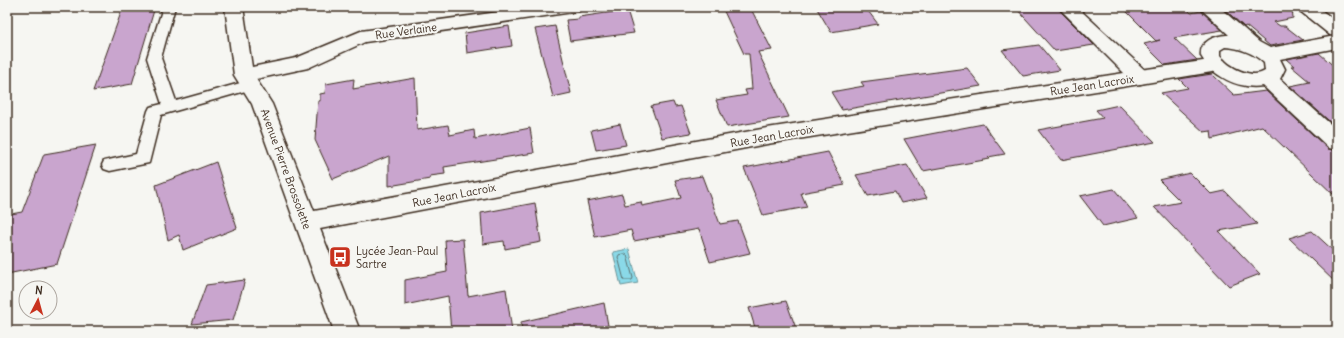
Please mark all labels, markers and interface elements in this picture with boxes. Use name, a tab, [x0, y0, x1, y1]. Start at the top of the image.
street label: Rue Verlaine	[374, 20, 438, 42]
street label: Rue Jean Lacroix	[1049, 71, 1136, 99]
street label: Avenue Pierre Brossolette	[258, 107, 314, 231]
street label: Rue Jean Lacroix	[729, 122, 816, 150]
street label: Rue Jean Lacroix	[411, 180, 498, 210]
bus stop icon: Lycée Jean-Paul Sartre	[327, 244, 353, 270]
place label: Lycée Jean-Paul Sartre	[356, 244, 438, 271]
north arrow	[18, 280, 58, 320]
text: N	[35, 283, 44, 297]

